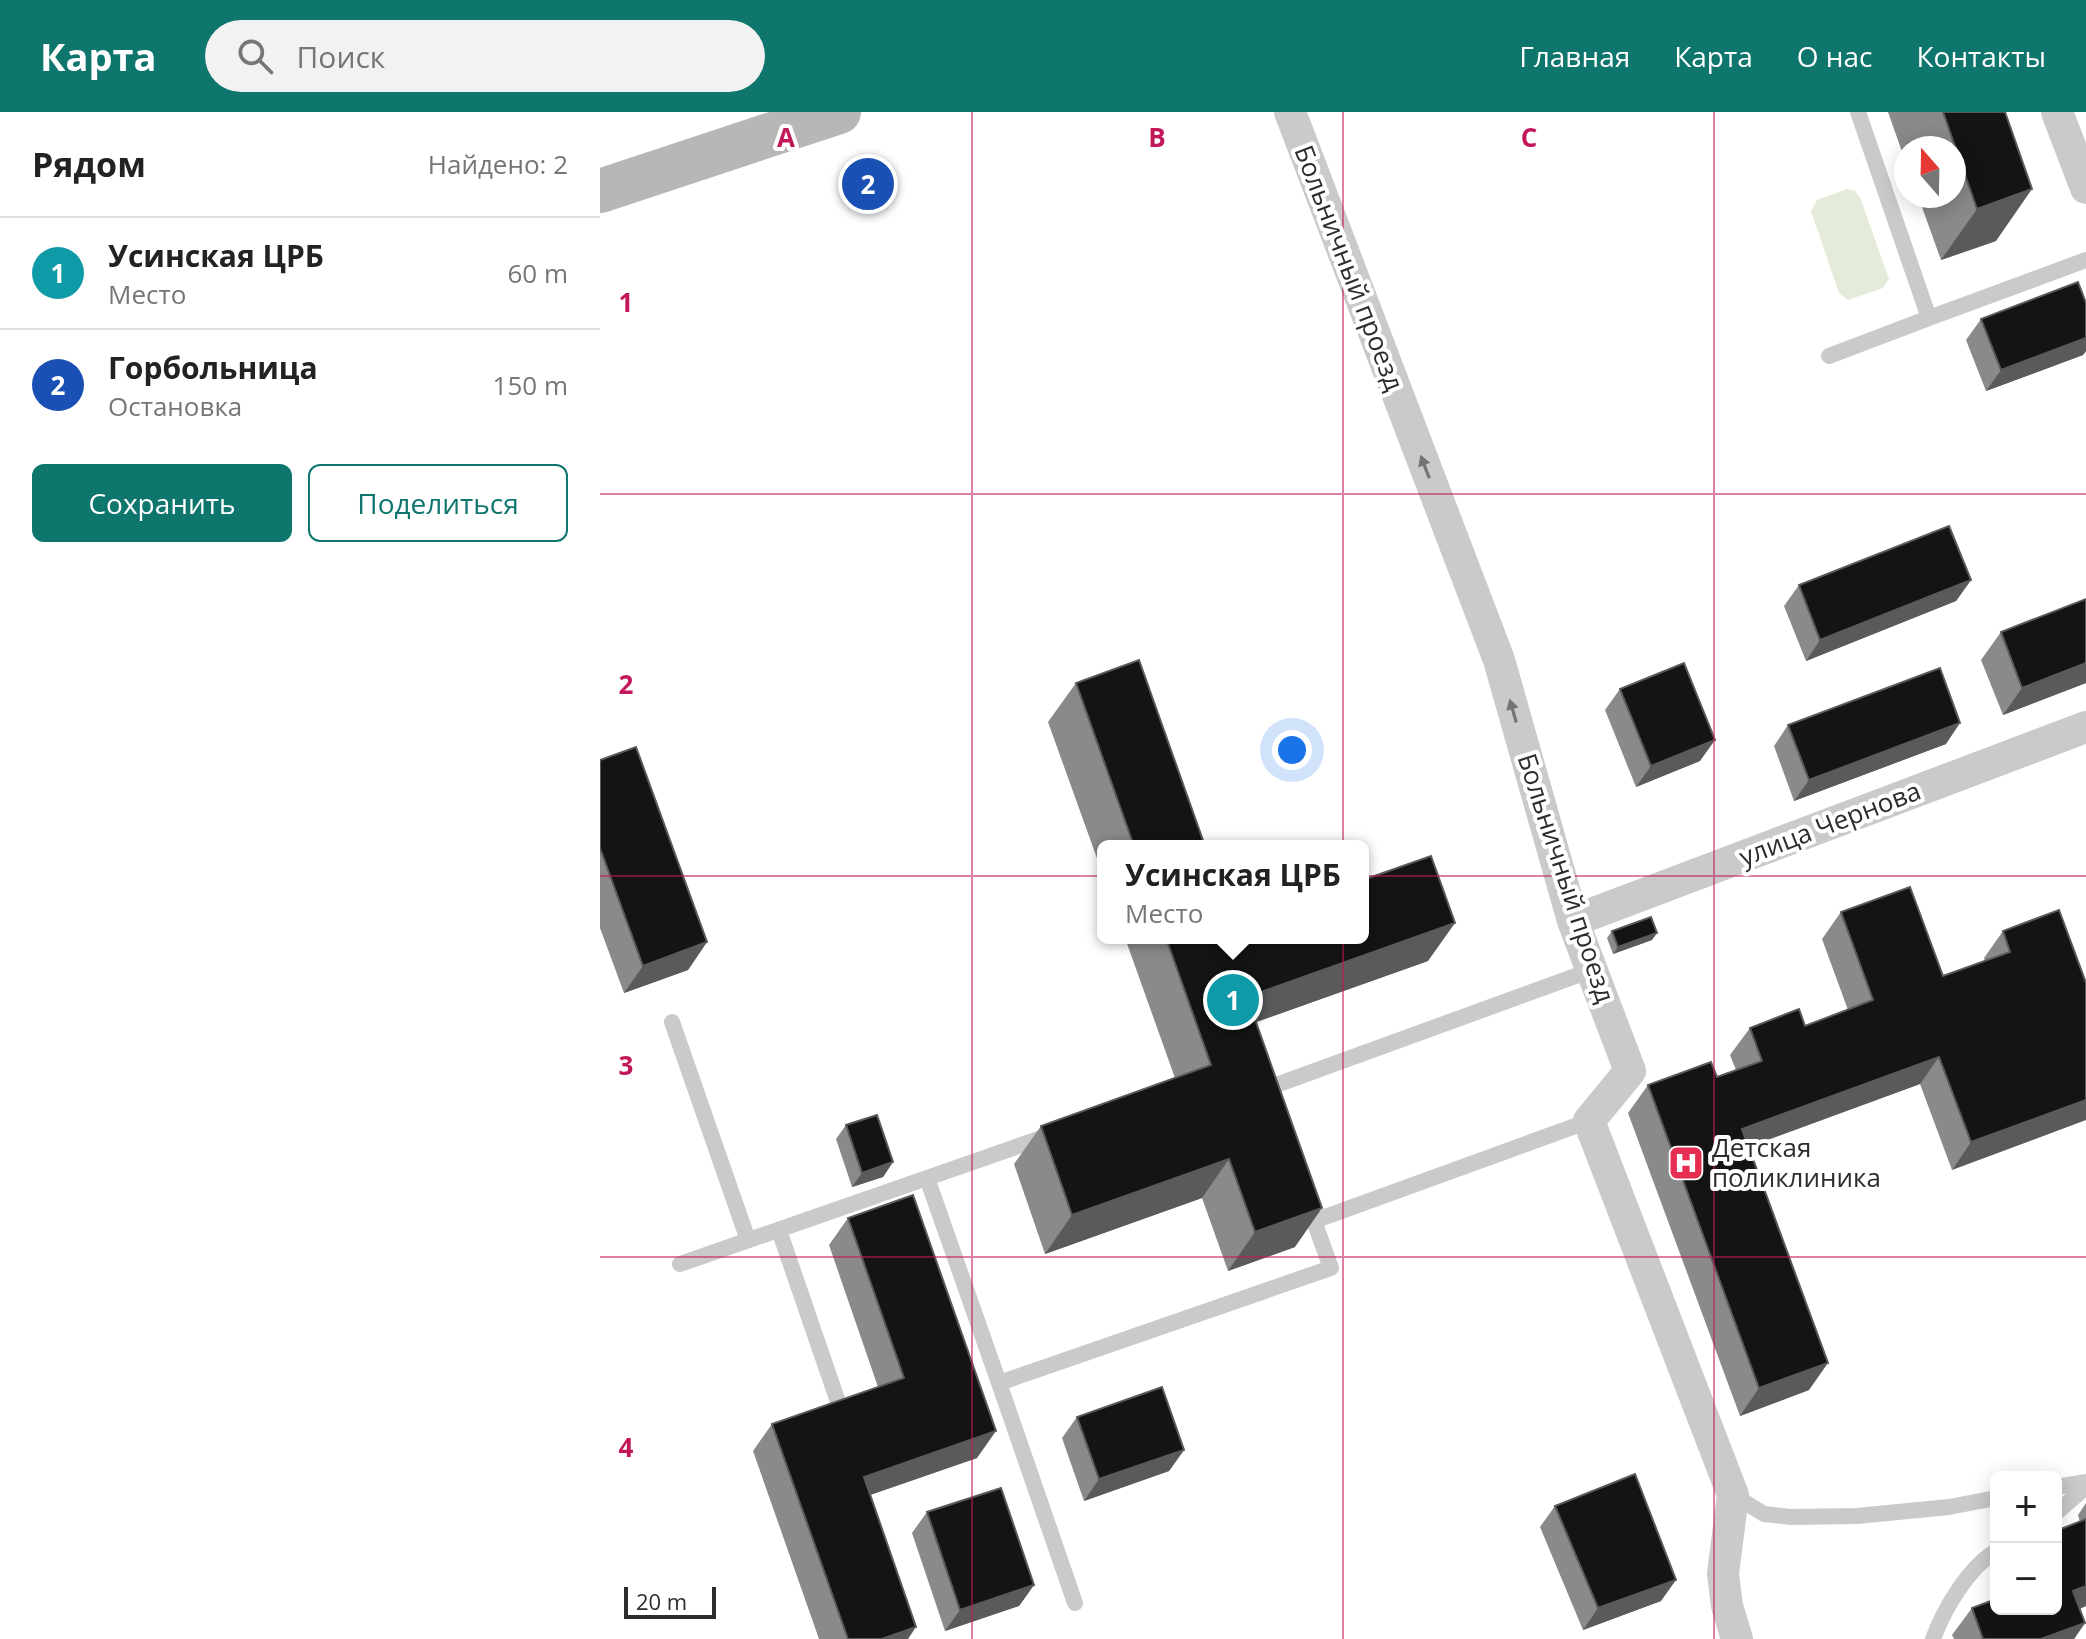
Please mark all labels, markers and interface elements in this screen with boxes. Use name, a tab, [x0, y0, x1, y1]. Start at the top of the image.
search box	[205, 20, 765, 92]
text: Карта	[40, 30, 157, 82]
icon: search	[233, 34, 277, 78]
text: Поиск	[297, 36, 385, 77]
text: Главная	[1519, 37, 1630, 75]
text: Карта	[1674, 37, 1753, 75]
text: О нас	[1797, 37, 1872, 75]
text: Контакты	[1916, 37, 2046, 75]
text: A	[777, 119, 795, 155]
text: B	[1148, 119, 1166, 155]
text: C	[1521, 119, 1537, 155]
north arrow	[1894, 136, 1966, 208]
street label: Больничный проезд	[1287, 140, 1413, 396]
text: Рядом	[32, 141, 146, 187]
text: Найдено: 2	[428, 146, 568, 182]
pin: 2	[842, 154, 894, 214]
text: Усинская ЦРБ	[108, 235, 324, 276]
text: 1	[51, 255, 65, 291]
text: 60 m	[507, 255, 568, 291]
text: Место	[108, 276, 186, 312]
text: 1	[619, 284, 633, 320]
text: Горбольница	[108, 347, 318, 388]
text: 2	[51, 367, 65, 403]
text: 150 m	[493, 367, 568, 403]
text: Остановка	[108, 388, 242, 424]
one-way arrow	[1418, 455, 1431, 479]
button: Сохранить	[32, 464, 292, 542]
button: Поделиться	[308, 464, 568, 542]
text: 2	[619, 666, 634, 702]
one-way arrow	[1506, 699, 1519, 723]
your location	[1272, 730, 1312, 770]
street label: Больничный проезд	[1510, 748, 1624, 1007]
street label: улица Чернова	[1734, 772, 1926, 874]
popup	[1097, 840, 1369, 944]
text: Усинская ЦРБ	[1125, 854, 1341, 895]
text: Место	[1125, 895, 1203, 931]
pin: 1	[1207, 970, 1259, 1030]
text: 3	[619, 1047, 633, 1083]
place label: Детская поликлиника	[1712, 1129, 1881, 1195]
hospital icon: Детская поликлиника	[1667, 1144, 1705, 1182]
text: 4	[619, 1429, 634, 1465]
map controls	[1990, 1471, 2062, 1615]
button: +	[1990, 1471, 2062, 1543]
button: −	[1990, 1543, 2062, 1615]
scale bar	[624, 1583, 716, 1619]
text: 20 m	[636, 1586, 687, 1616]

